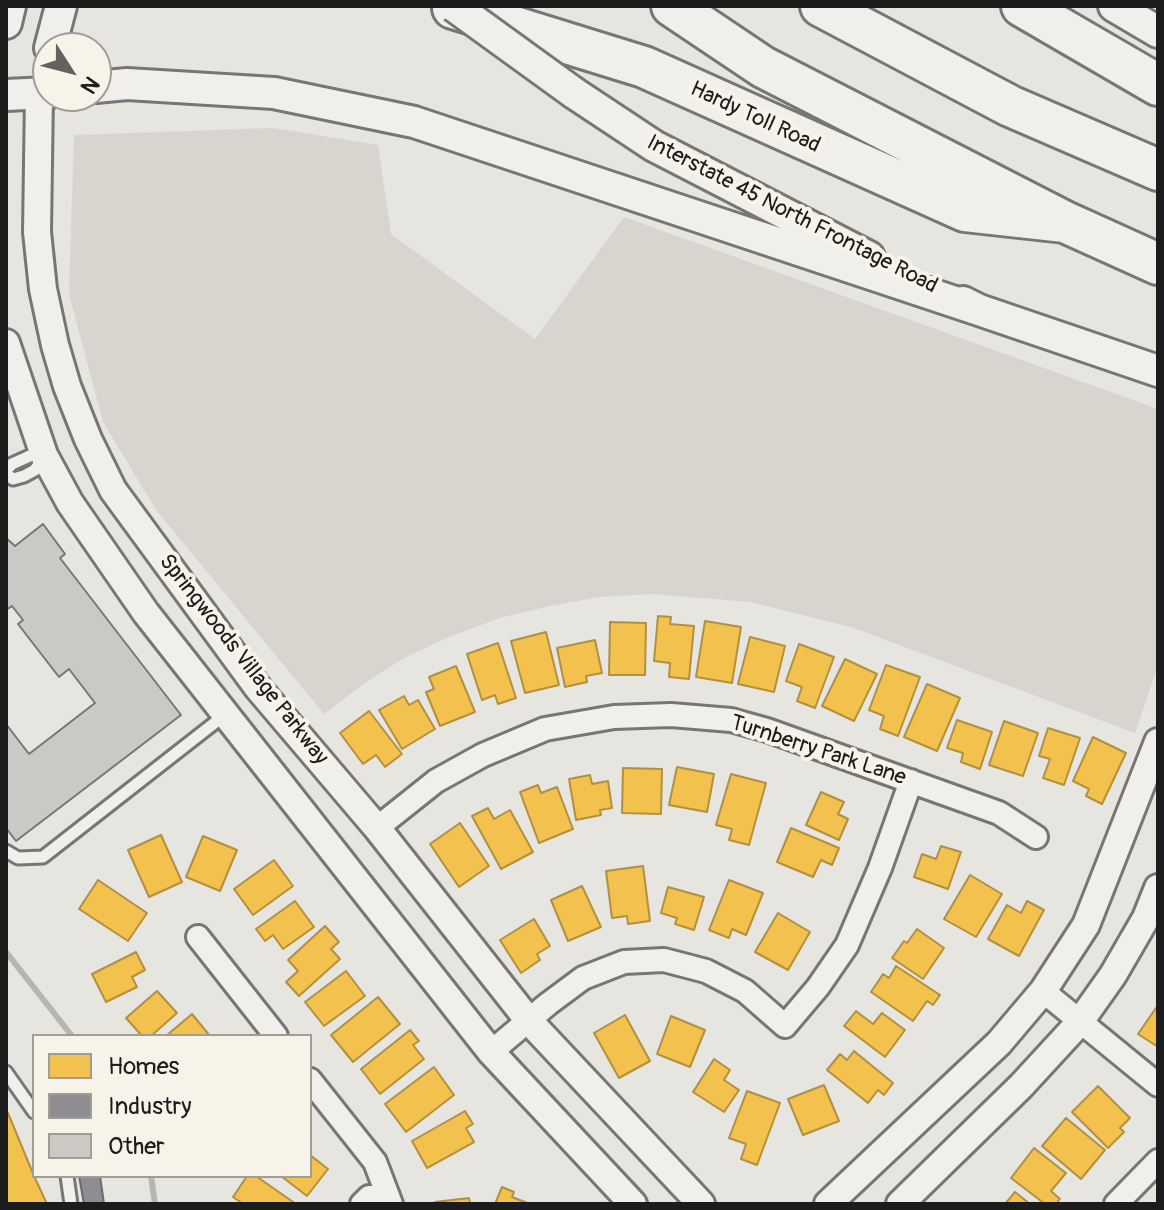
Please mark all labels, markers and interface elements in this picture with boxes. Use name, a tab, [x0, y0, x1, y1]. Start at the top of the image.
north arrow	[32, 32, 112, 112]
text: N	[74, 71, 105, 99]
street label: Hardy Toll Road	[686, 76, 824, 160]
street label: Interstate 45 North Frontage Road	[642, 130, 942, 300]
street label: Springwoods Village Parkway	[153, 550, 333, 770]
street label: Turnberry Park Lane	[727, 710, 909, 792]
legend	[32, 1034, 312, 1178]
text: Homes	[108, 1052, 179, 1081]
text: Industry	[108, 1092, 191, 1121]
text: Other	[108, 1132, 165, 1161]

